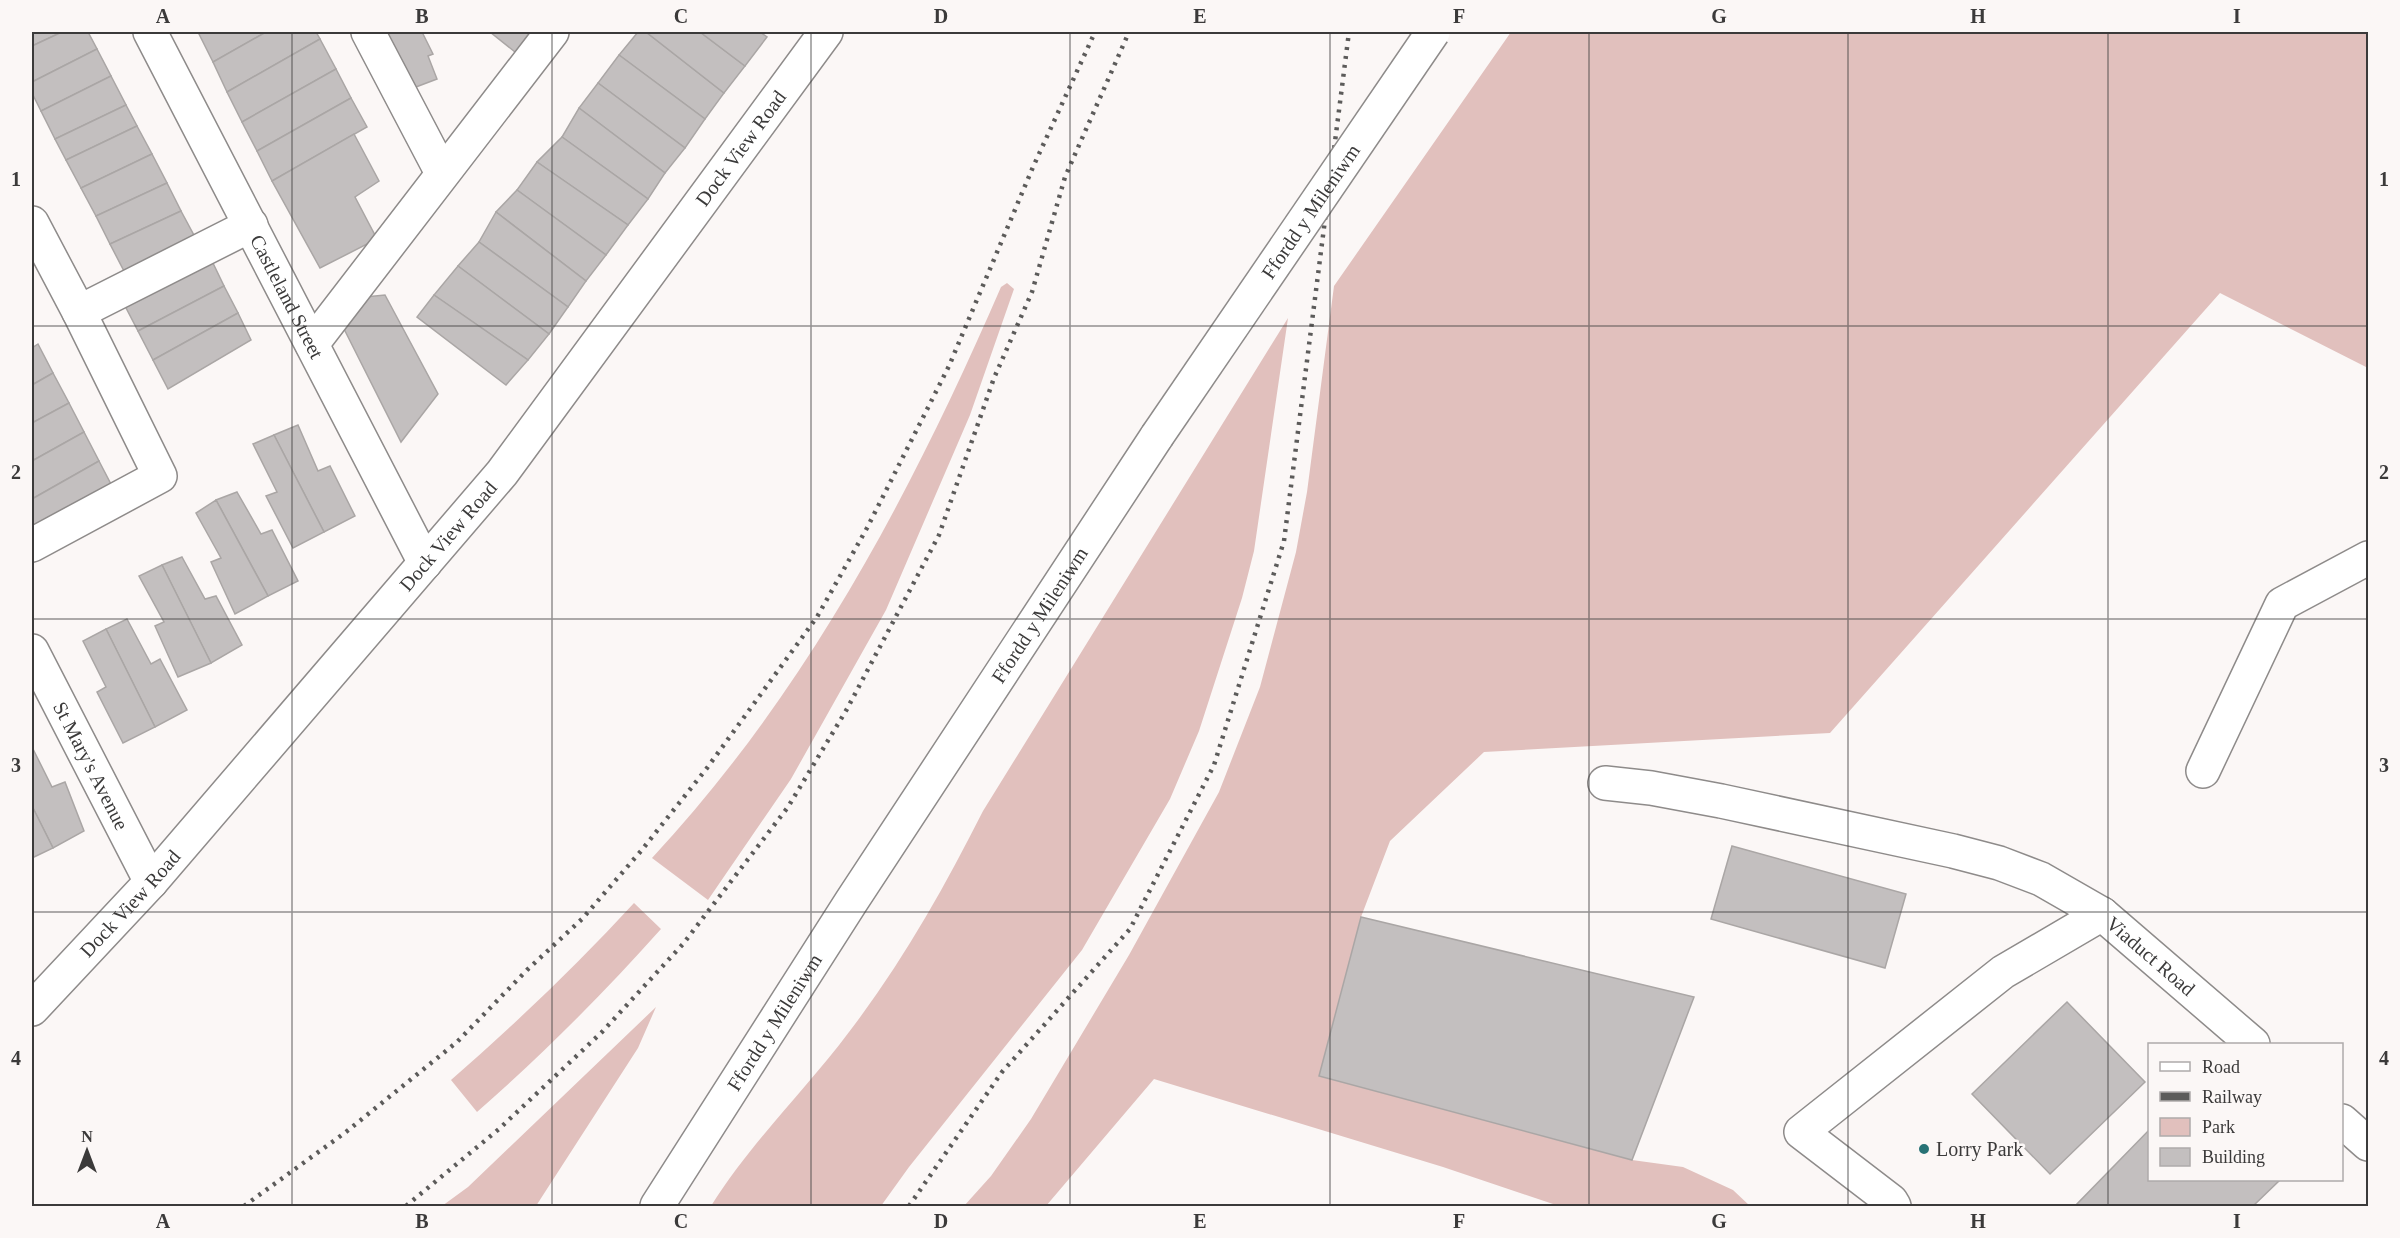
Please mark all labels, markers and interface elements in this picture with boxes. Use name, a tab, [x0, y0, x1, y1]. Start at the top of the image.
text: A	[156, 5, 171, 27]
text: B	[415, 5, 429, 27]
text: C	[674, 5, 688, 27]
text: D	[934, 5, 948, 27]
text: E	[1193, 5, 1207, 27]
text: F	[1453, 5, 1465, 27]
text: G	[1711, 5, 1727, 27]
text: H	[1970, 5, 1986, 27]
text: I	[2233, 5, 2241, 27]
street label: Dock View Road	[691, 86, 790, 210]
street label: Ffordd y Mileniwm	[1257, 140, 1364, 283]
text: 1	[11, 168, 21, 190]
text: 1	[2379, 168, 2389, 190]
street label: Castleland Street	[246, 231, 328, 363]
text: 2	[11, 461, 21, 483]
text: 2	[2379, 461, 2389, 483]
street label: Dock View Road	[395, 477, 501, 595]
street label: Ffordd y Mileniwm	[987, 543, 1092, 687]
street label: St Mary's Avenue	[49, 698, 133, 834]
text: 3	[11, 754, 21, 776]
text: 3	[2379, 754, 2389, 776]
street label: Dock View Road	[75, 846, 185, 962]
street label: Viaduct Road	[2102, 912, 2199, 1000]
street label: Ffordd y Mileniwm	[723, 949, 826, 1095]
legend	[2148, 1043, 2343, 1181]
text: 4	[11, 1047, 21, 1069]
text: 4	[2379, 1047, 2389, 1069]
text: Road	[2202, 1057, 2240, 1077]
text: Railway	[2202, 1087, 2262, 1107]
text: Park	[2202, 1117, 2235, 1137]
north arrow	[57, 1121, 117, 1181]
text: N	[81, 1128, 93, 1145]
place label: Lorry Park	[1936, 1138, 2023, 1161]
marker: Lorry Park	[1917, 1142, 1931, 1156]
text: Building	[2202, 1147, 2265, 1167]
text: A	[156, 1210, 171, 1232]
text: B	[415, 1210, 429, 1232]
text: C	[674, 1210, 688, 1232]
text: D	[934, 1210, 948, 1232]
text: E	[1193, 1210, 1207, 1232]
text: F	[1453, 1210, 1465, 1232]
text: G	[1711, 1210, 1727, 1232]
text: H	[1970, 1210, 1986, 1232]
text: I	[2233, 1210, 2241, 1232]

